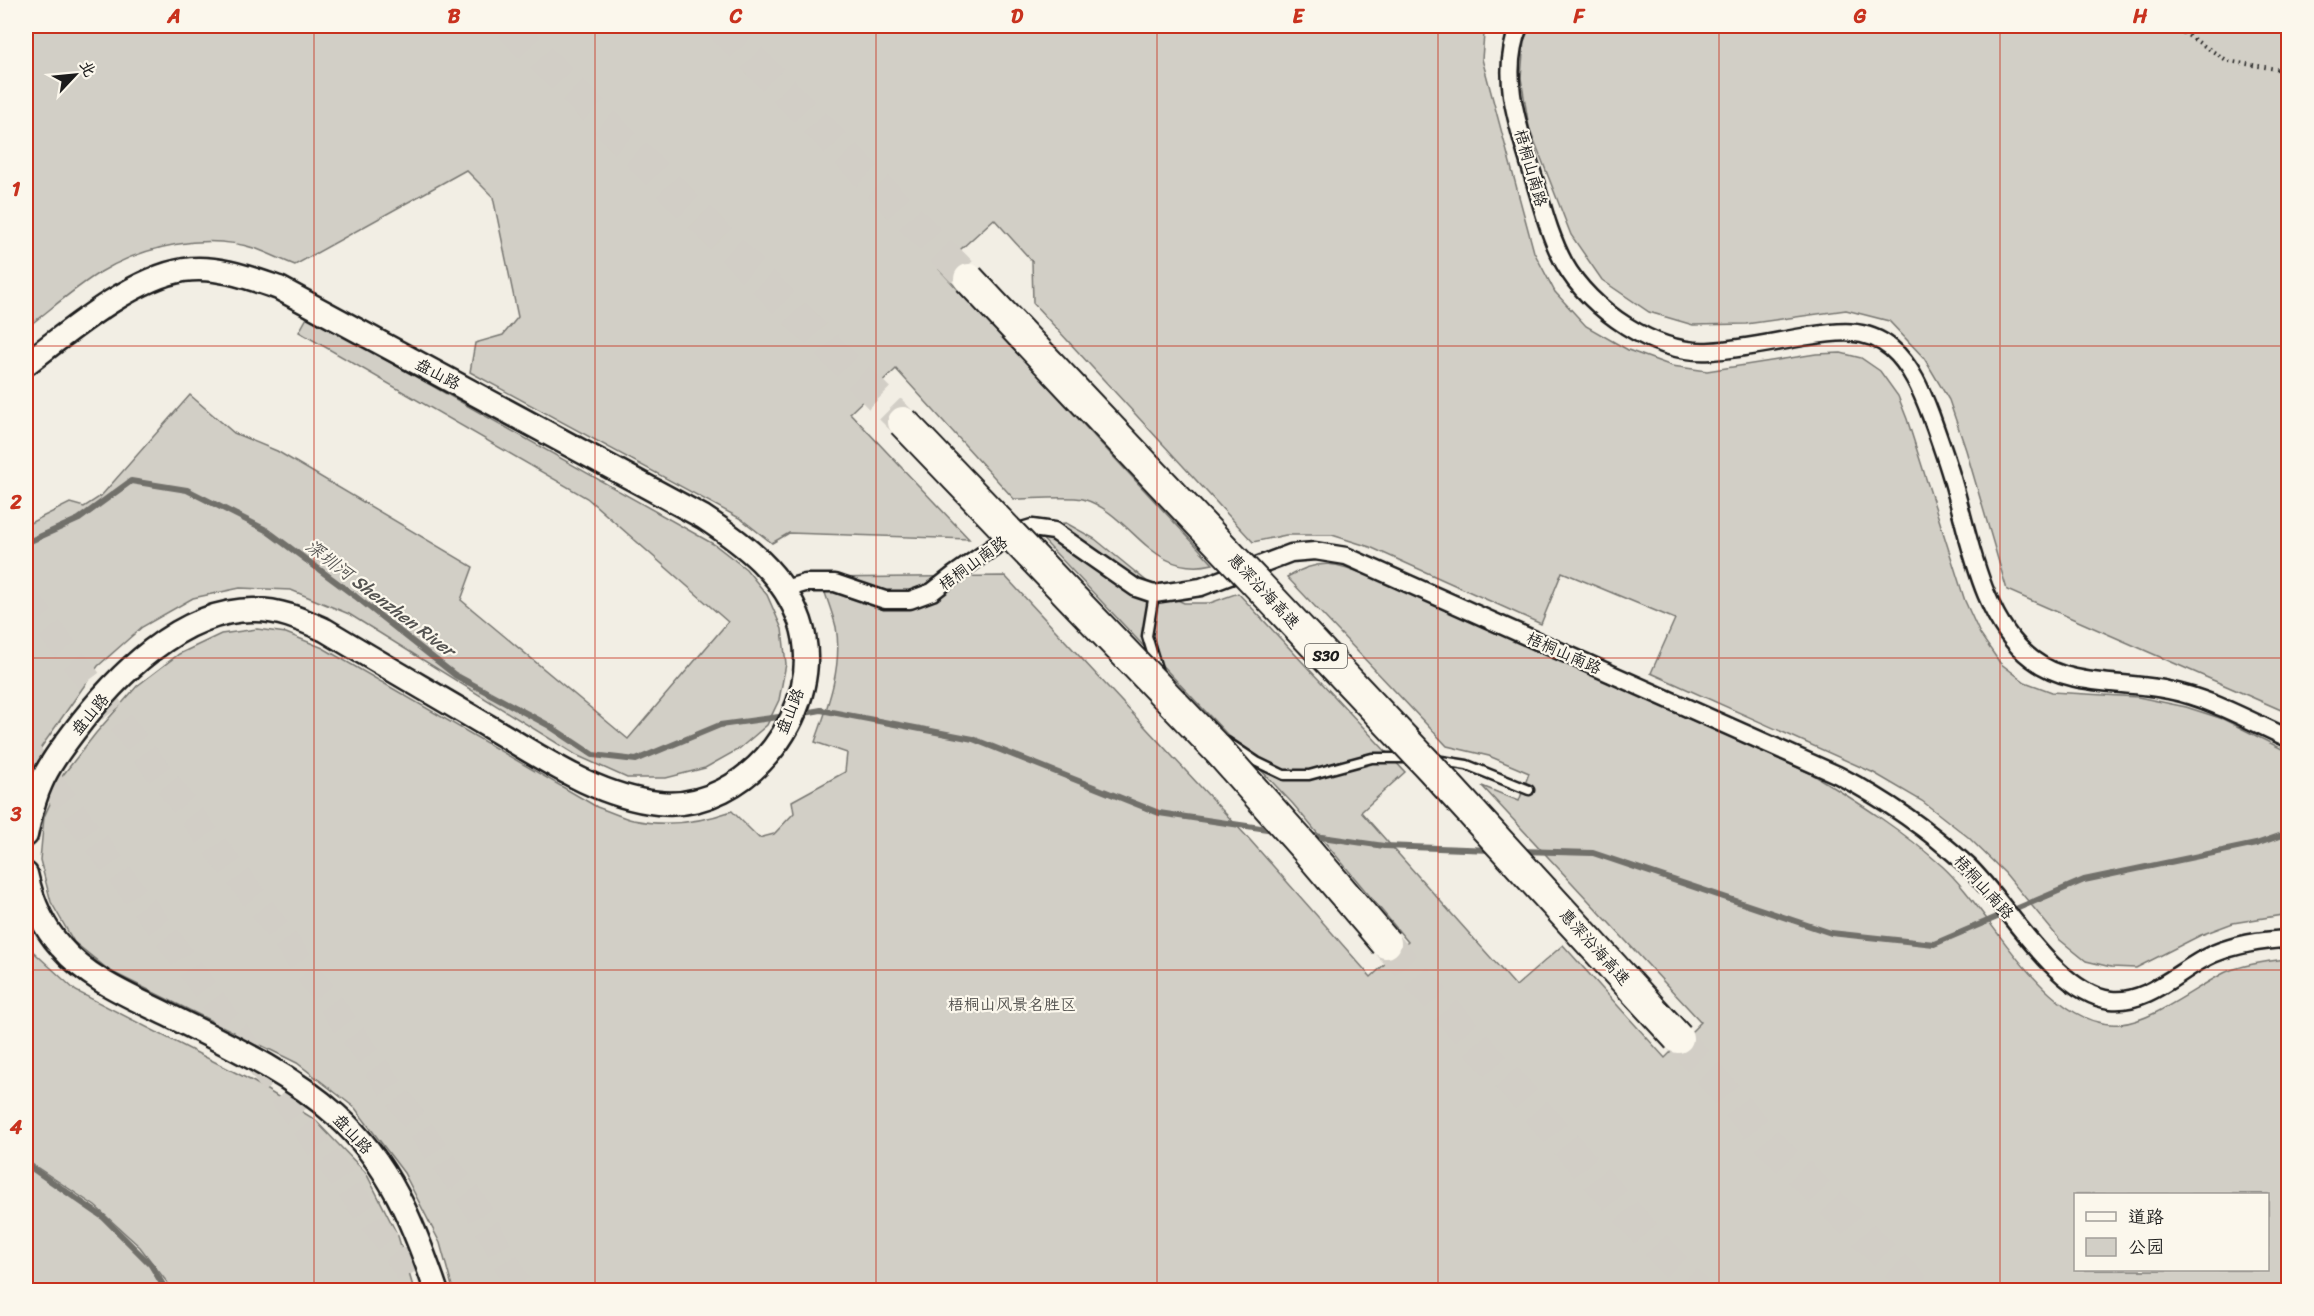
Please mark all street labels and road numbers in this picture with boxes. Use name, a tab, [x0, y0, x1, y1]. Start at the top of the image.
street label: 梧桐山南路	[1506, 126, 1556, 210]
street label: 盘山路	[410, 350, 466, 398]
street label: 梧桐山南路	[932, 528, 1014, 598]
street label: 惠深沿海高速	[1221, 546, 1307, 636]
street label: 梧桐山南路	[1522, 623, 1606, 683]
road number: S30	[1305, 644, 1347, 668]
street label: 盘山路	[768, 683, 812, 739]
street label: 盘山路	[63, 686, 117, 742]
street label: 梧桐山南路	[1946, 848, 2022, 926]
street label: 惠深沿海高速	[1552, 902, 1638, 992]
street label: 盘山路	[326, 1107, 380, 1161]

